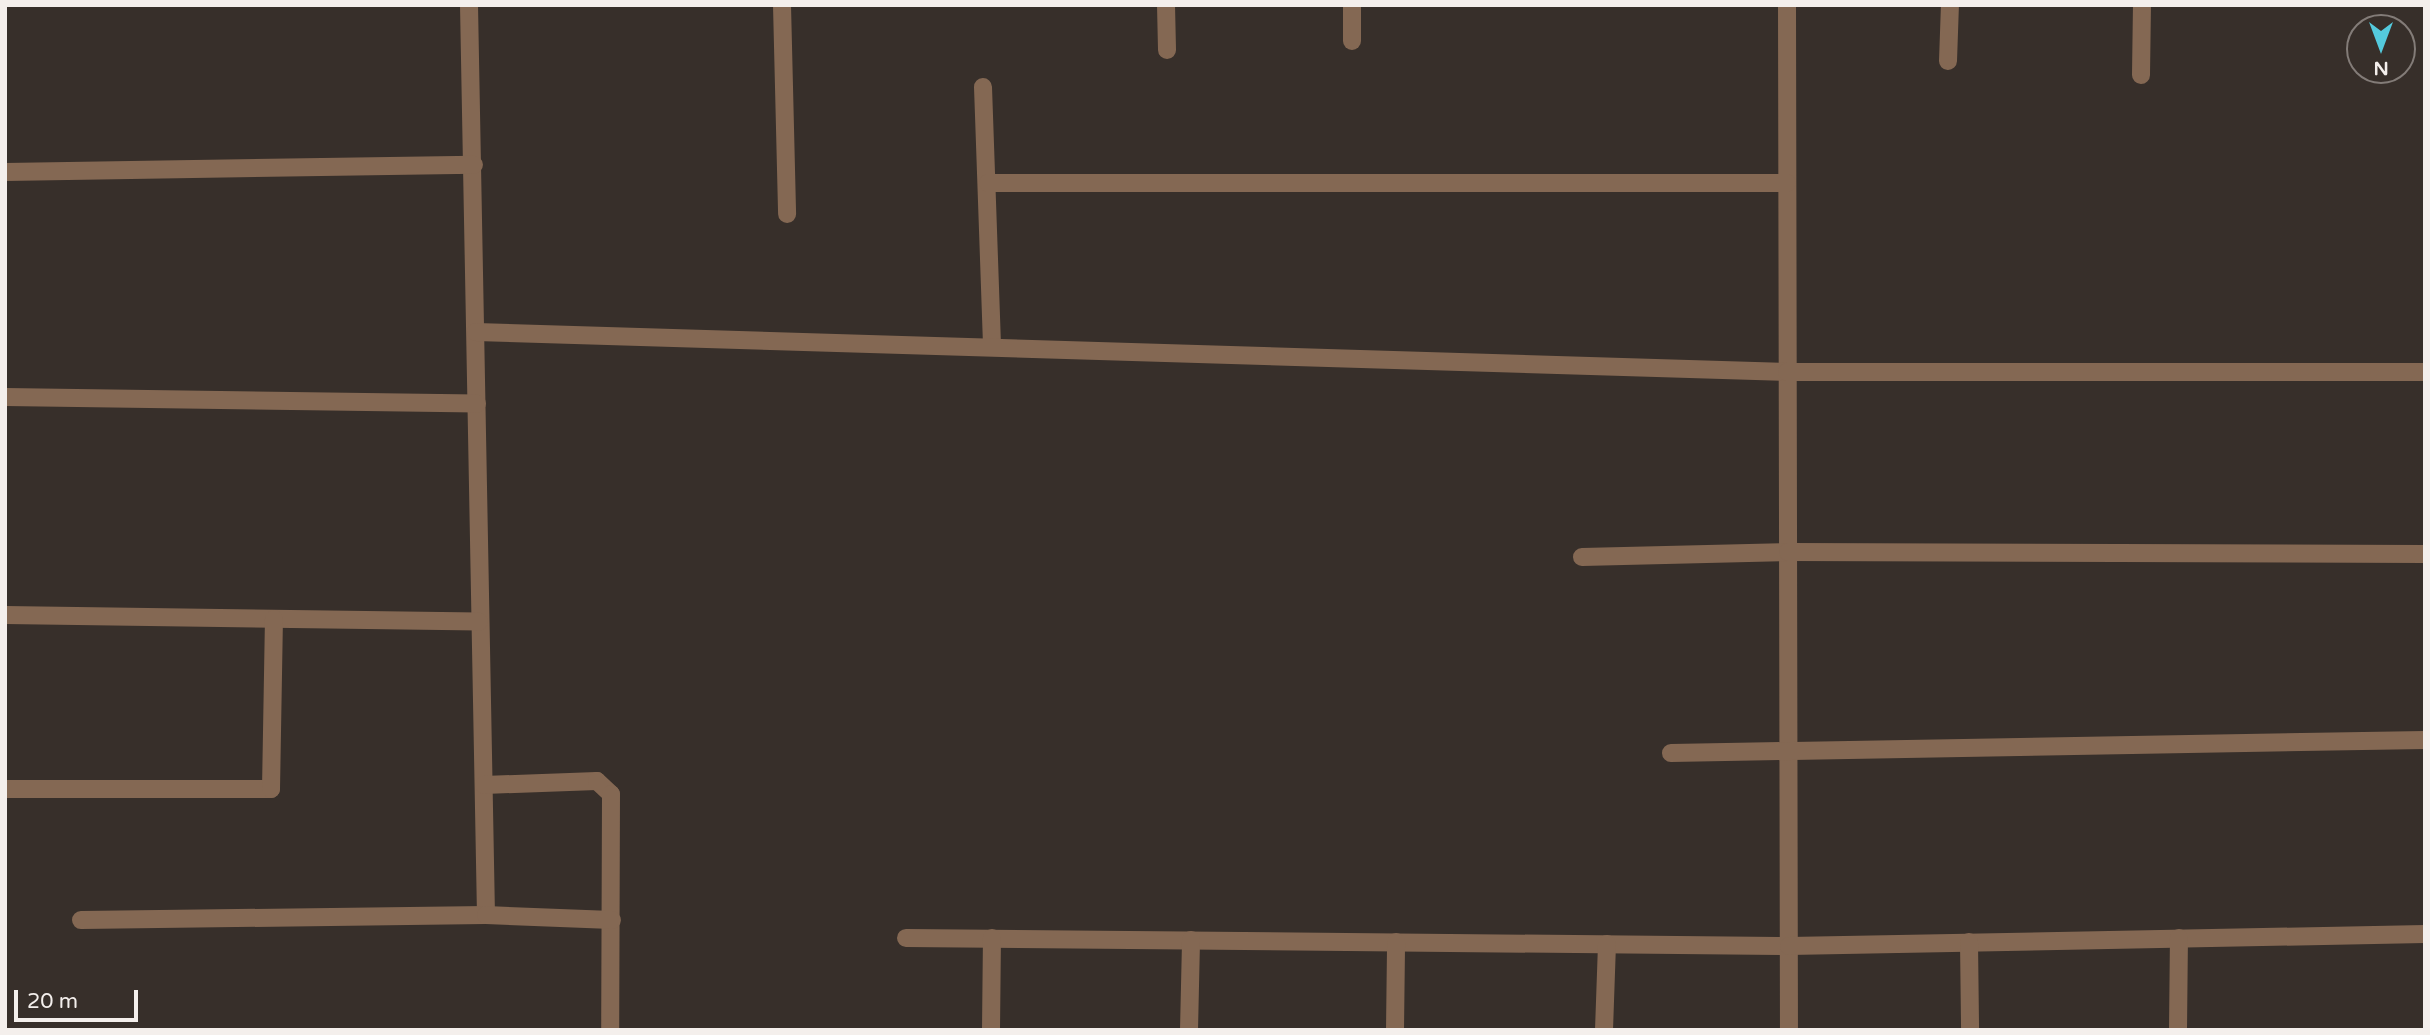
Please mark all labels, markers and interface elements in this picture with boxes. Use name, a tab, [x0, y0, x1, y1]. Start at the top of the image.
north arrow	[2346, 14, 2416, 84]
text: N	[2373, 57, 2389, 79]
scale bar	[18, 976, 142, 1020]
text: 20 m	[27, 989, 78, 1014]

